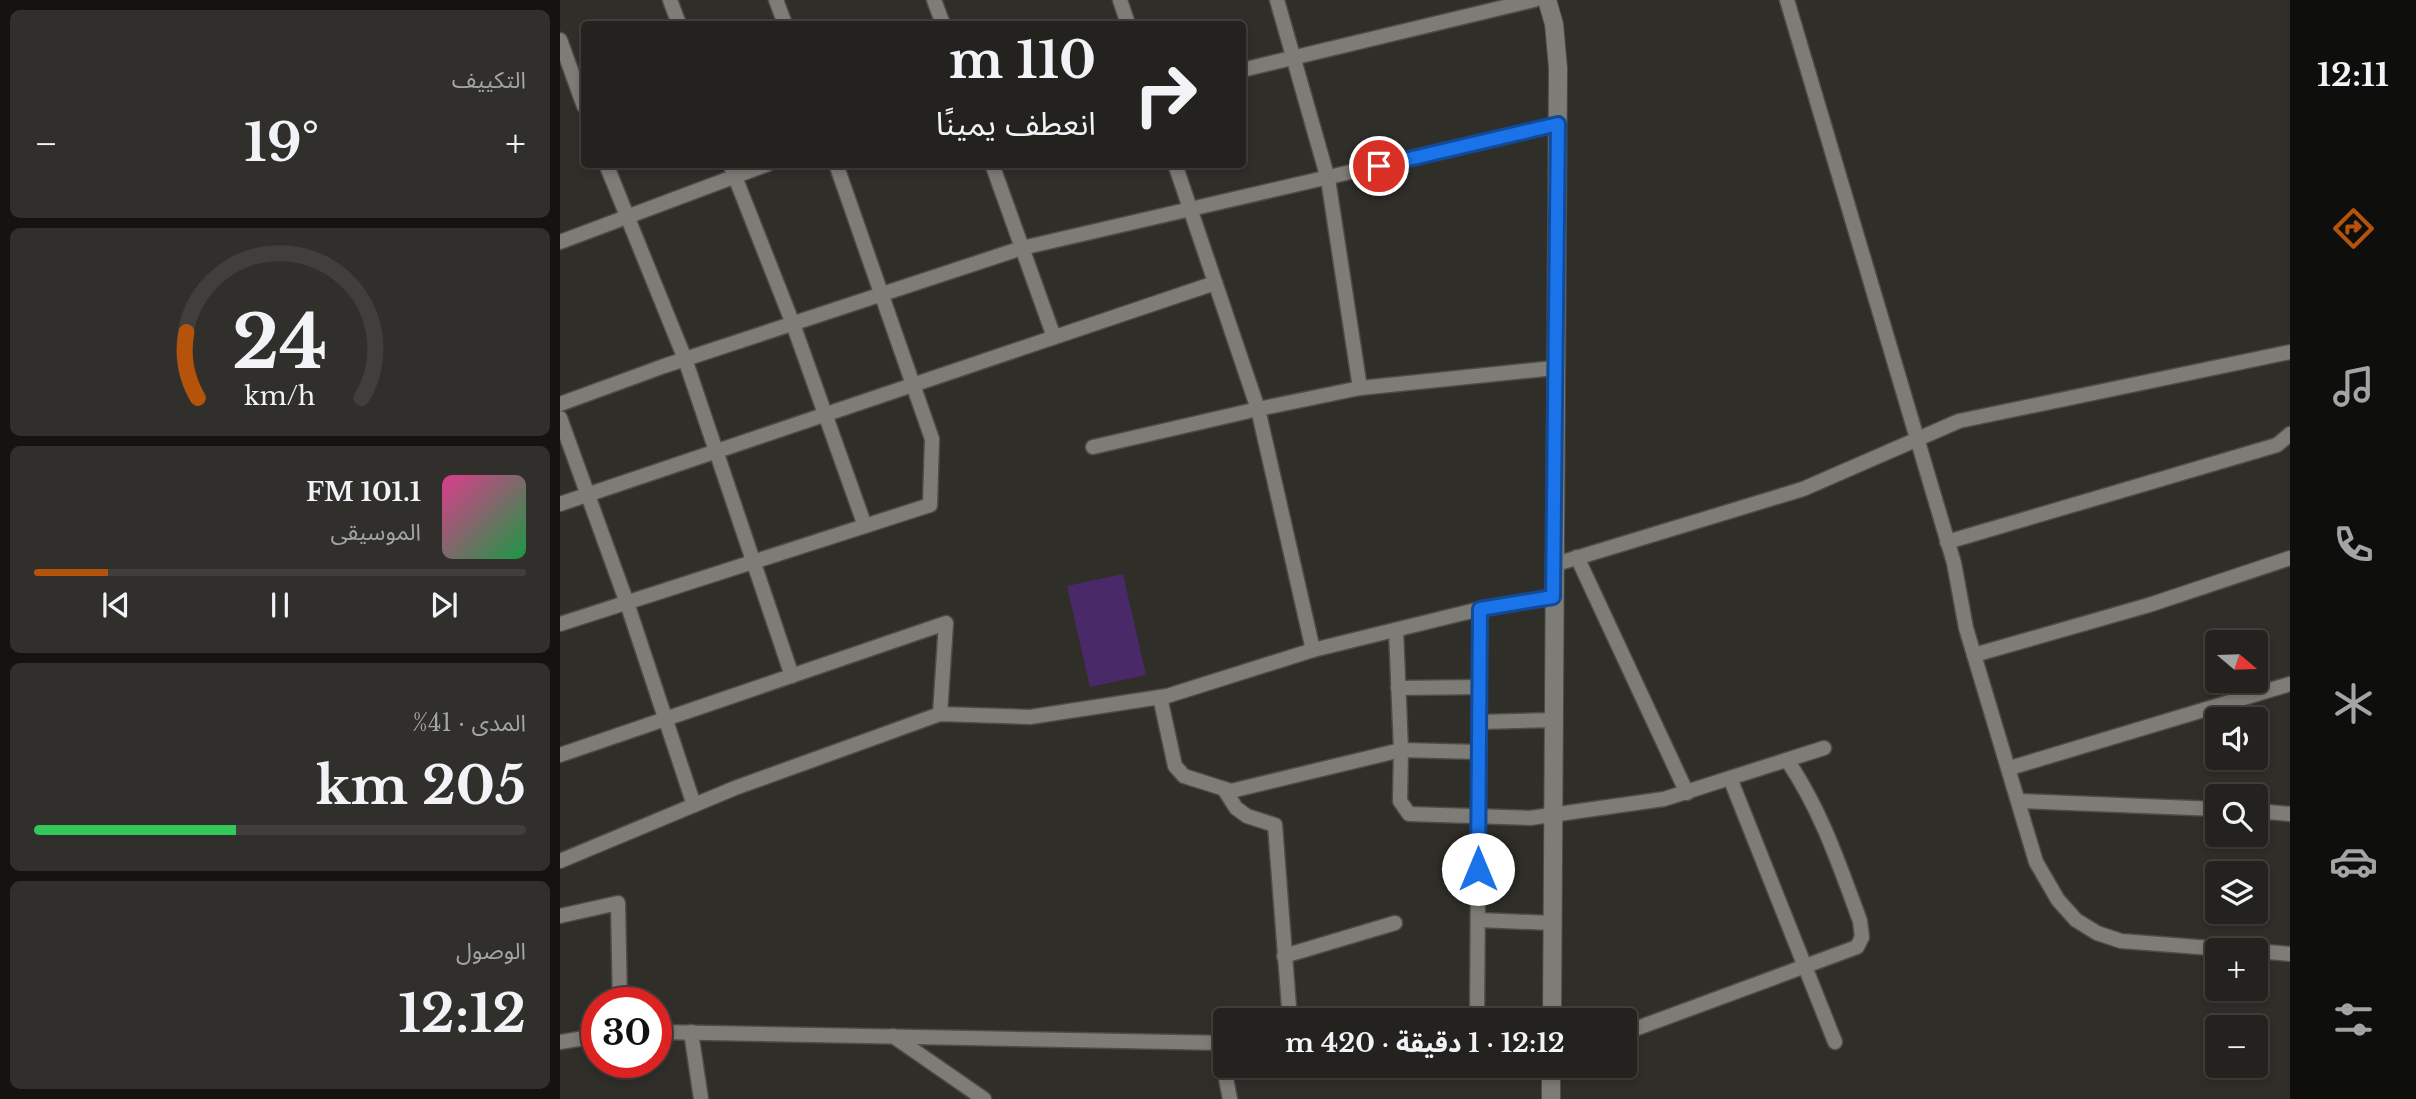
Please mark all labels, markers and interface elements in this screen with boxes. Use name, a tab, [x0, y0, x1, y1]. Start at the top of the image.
text: 110 m	[949, 30, 1096, 91]
icon: right	[1120, 49, 1211, 140]
text: 12:11	[2317, 55, 2389, 95]
text: التكييف	[452, 66, 526, 94]
text: انعطف يمينًا	[936, 104, 1096, 144]
text: 19°	[244, 111, 319, 175]
text: −	[34, 120, 58, 167]
text: +	[505, 120, 526, 167]
pin	[1349, 136, 1409, 196]
icon: arrive	[1360, 147, 1398, 185]
icon: directions	[2329, 204, 2378, 253]
text: 24	[232, 297, 328, 388]
icon: music	[2329, 362, 2378, 411]
text: km/h	[245, 380, 315, 411]
text: 101.1 FM	[306, 476, 421, 508]
text: الموسيقى	[330, 518, 421, 546]
icon: phone	[2329, 520, 2378, 569]
icon: previous	[97, 586, 135, 624]
icon: pause	[261, 586, 299, 624]
icon: next	[425, 586, 463, 624]
north arrow	[2205, 630, 2268, 693]
map controls	[2205, 630, 2268, 1078]
icon: climate	[2329, 679, 2378, 728]
button: sound	[2205, 707, 2268, 770]
text: المدى · 41%	[413, 709, 526, 737]
text: 205 km	[316, 754, 526, 818]
button: search	[2205, 784, 2268, 847]
position arrow	[1441, 832, 1515, 906]
icon: car	[2329, 837, 2378, 886]
button: layers	[2205, 861, 2268, 924]
text: الوصول	[456, 937, 526, 965]
button: +	[2205, 938, 2268, 1001]
text: 12:12	[398, 982, 526, 1046]
speed limit sign: 30	[581, 987, 672, 1078]
icon: filters	[2329, 995, 2378, 1044]
button: −	[2205, 1015, 2268, 1078]
text: 12:12 · 1 دقيقة · 420 m	[1285, 1027, 1565, 1059]

